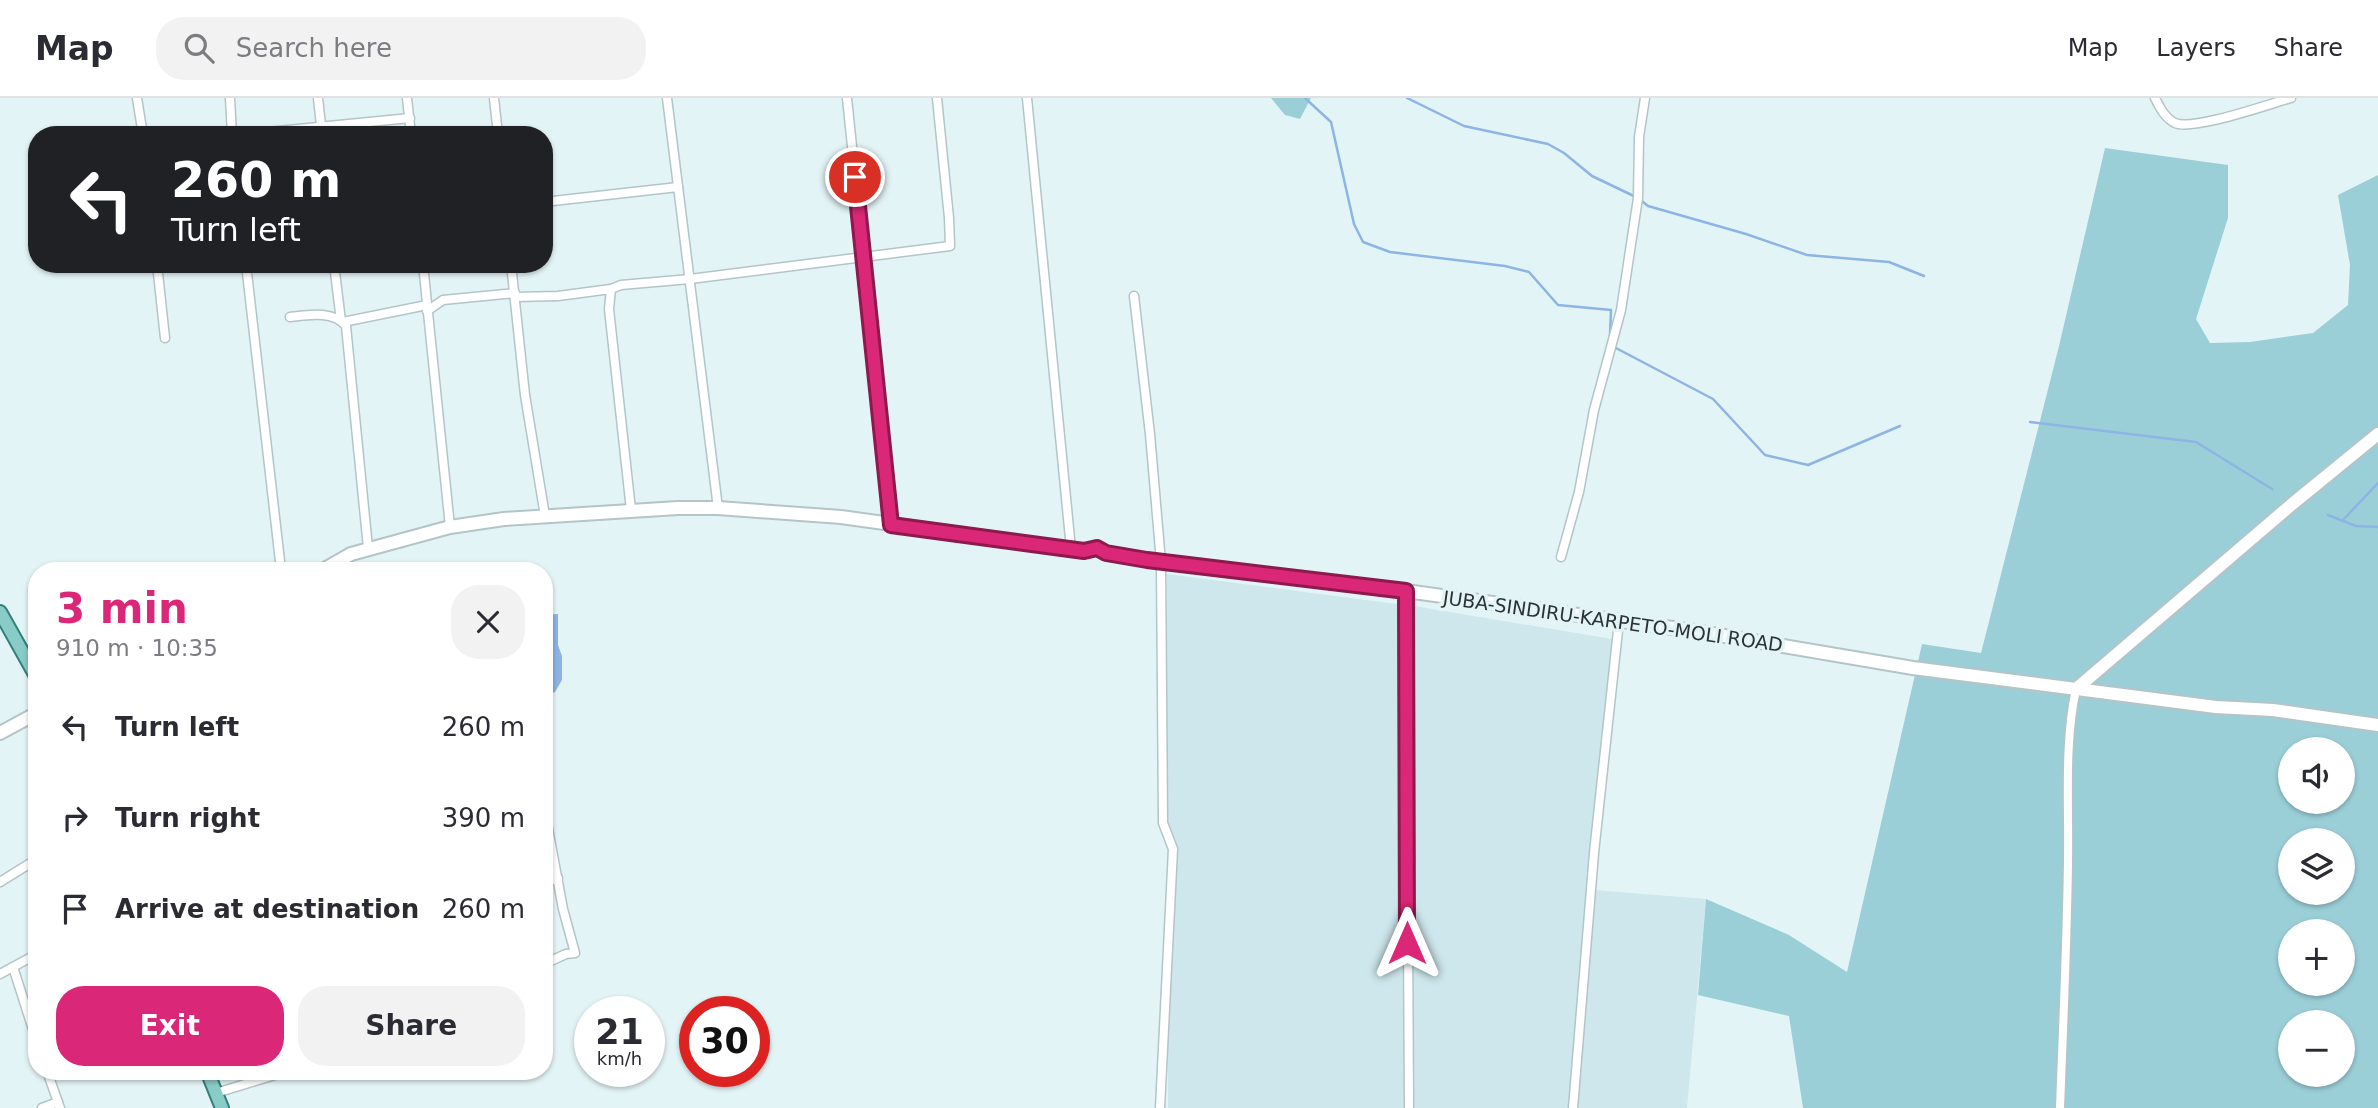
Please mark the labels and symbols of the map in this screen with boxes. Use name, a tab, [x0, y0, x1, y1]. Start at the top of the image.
pin	[825, 147, 885, 207]
street label: JUBA-SINDIRU-KARPETO-MOLI ROAD	[1441, 586, 1784, 656]
position arrow	[1370, 906, 1444, 980]
speed limit sign: 30	[679, 996, 770, 1087]

